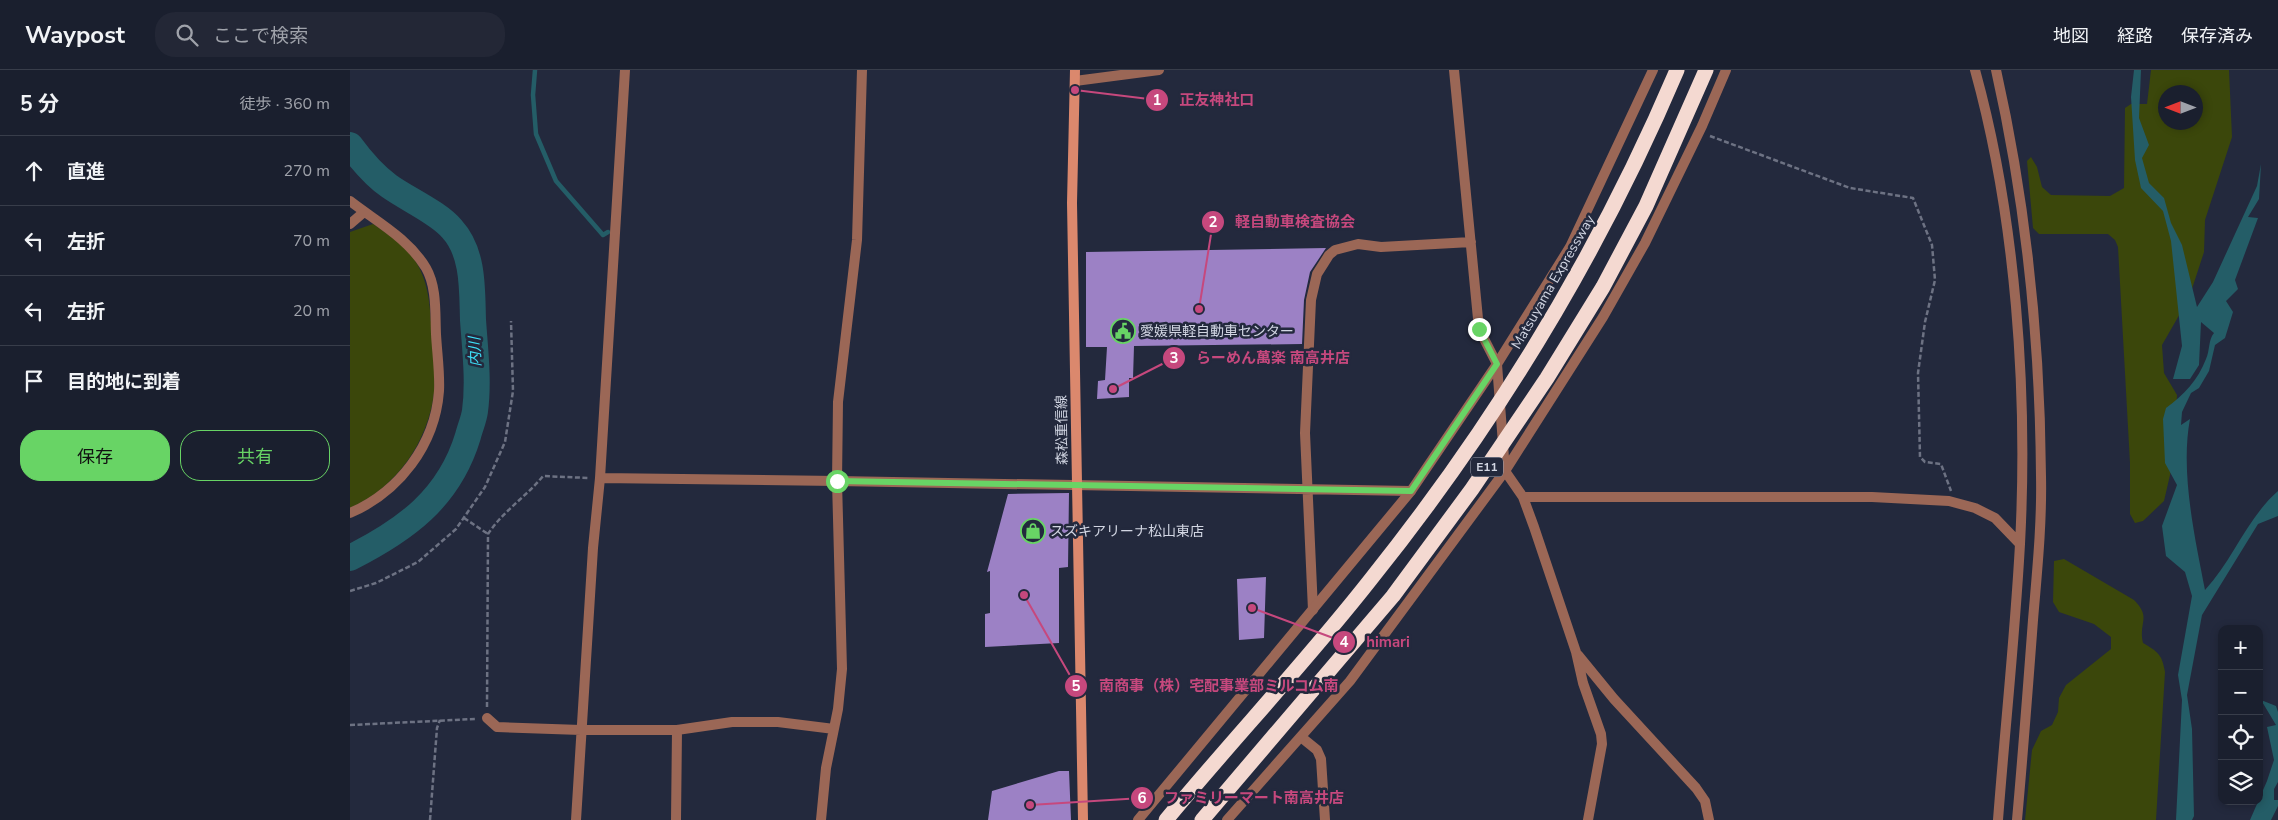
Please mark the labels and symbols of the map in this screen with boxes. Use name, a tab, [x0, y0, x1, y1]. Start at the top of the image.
callout: 正友神社口	[1144, 85, 1264, 115]
north arrow	[2158, 85, 2203, 130]
text: 1	[1152, 90, 1162, 110]
text: 正友神社口	[1179, 90, 1255, 110]
callout: 軽自動車検査協会	[1200, 207, 1365, 237]
street label: Matsuyama Expressway	[1507, 211, 1600, 353]
text: 2	[1208, 212, 1218, 232]
text: 軽自動車検査協会	[1235, 212, 1355, 232]
public building icon: 愛媛県軽自動車センター	[1110, 318, 1136, 344]
route end	[1468, 318, 1491, 341]
place label: 愛媛県軽自動車センター	[1140, 322, 1294, 341]
water label: 内川	[464, 335, 486, 367]
callout: らーめん萬楽 南高井店	[1161, 343, 1360, 373]
text: 3	[1169, 348, 1179, 368]
text: らーめん萬楽 南高井店	[1196, 348, 1350, 368]
street label: 森松重信線	[1052, 395, 1072, 465]
road number: E11	[1471, 458, 1503, 477]
route start	[826, 470, 849, 493]
shop icon: スズキアリーナ松山東店	[1020, 518, 1046, 544]
place label: スズキアリーナ松山東店	[1050, 522, 1204, 541]
callout: himari	[1331, 627, 1420, 657]
text: 4	[1339, 632, 1349, 652]
text: himari	[1366, 632, 1410, 652]
callout: 南商事（株）宅配事業部ミルコム南	[1064, 671, 1349, 701]
text: 5	[1071, 676, 1081, 696]
text: 南商事（株）宅配事業部ミルコム南	[1099, 676, 1339, 696]
callout: ファミリーマート南高井店	[1129, 783, 1354, 813]
text: 6	[1137, 788, 1147, 808]
text: ファミリーマート南高井店	[1164, 788, 1344, 808]

